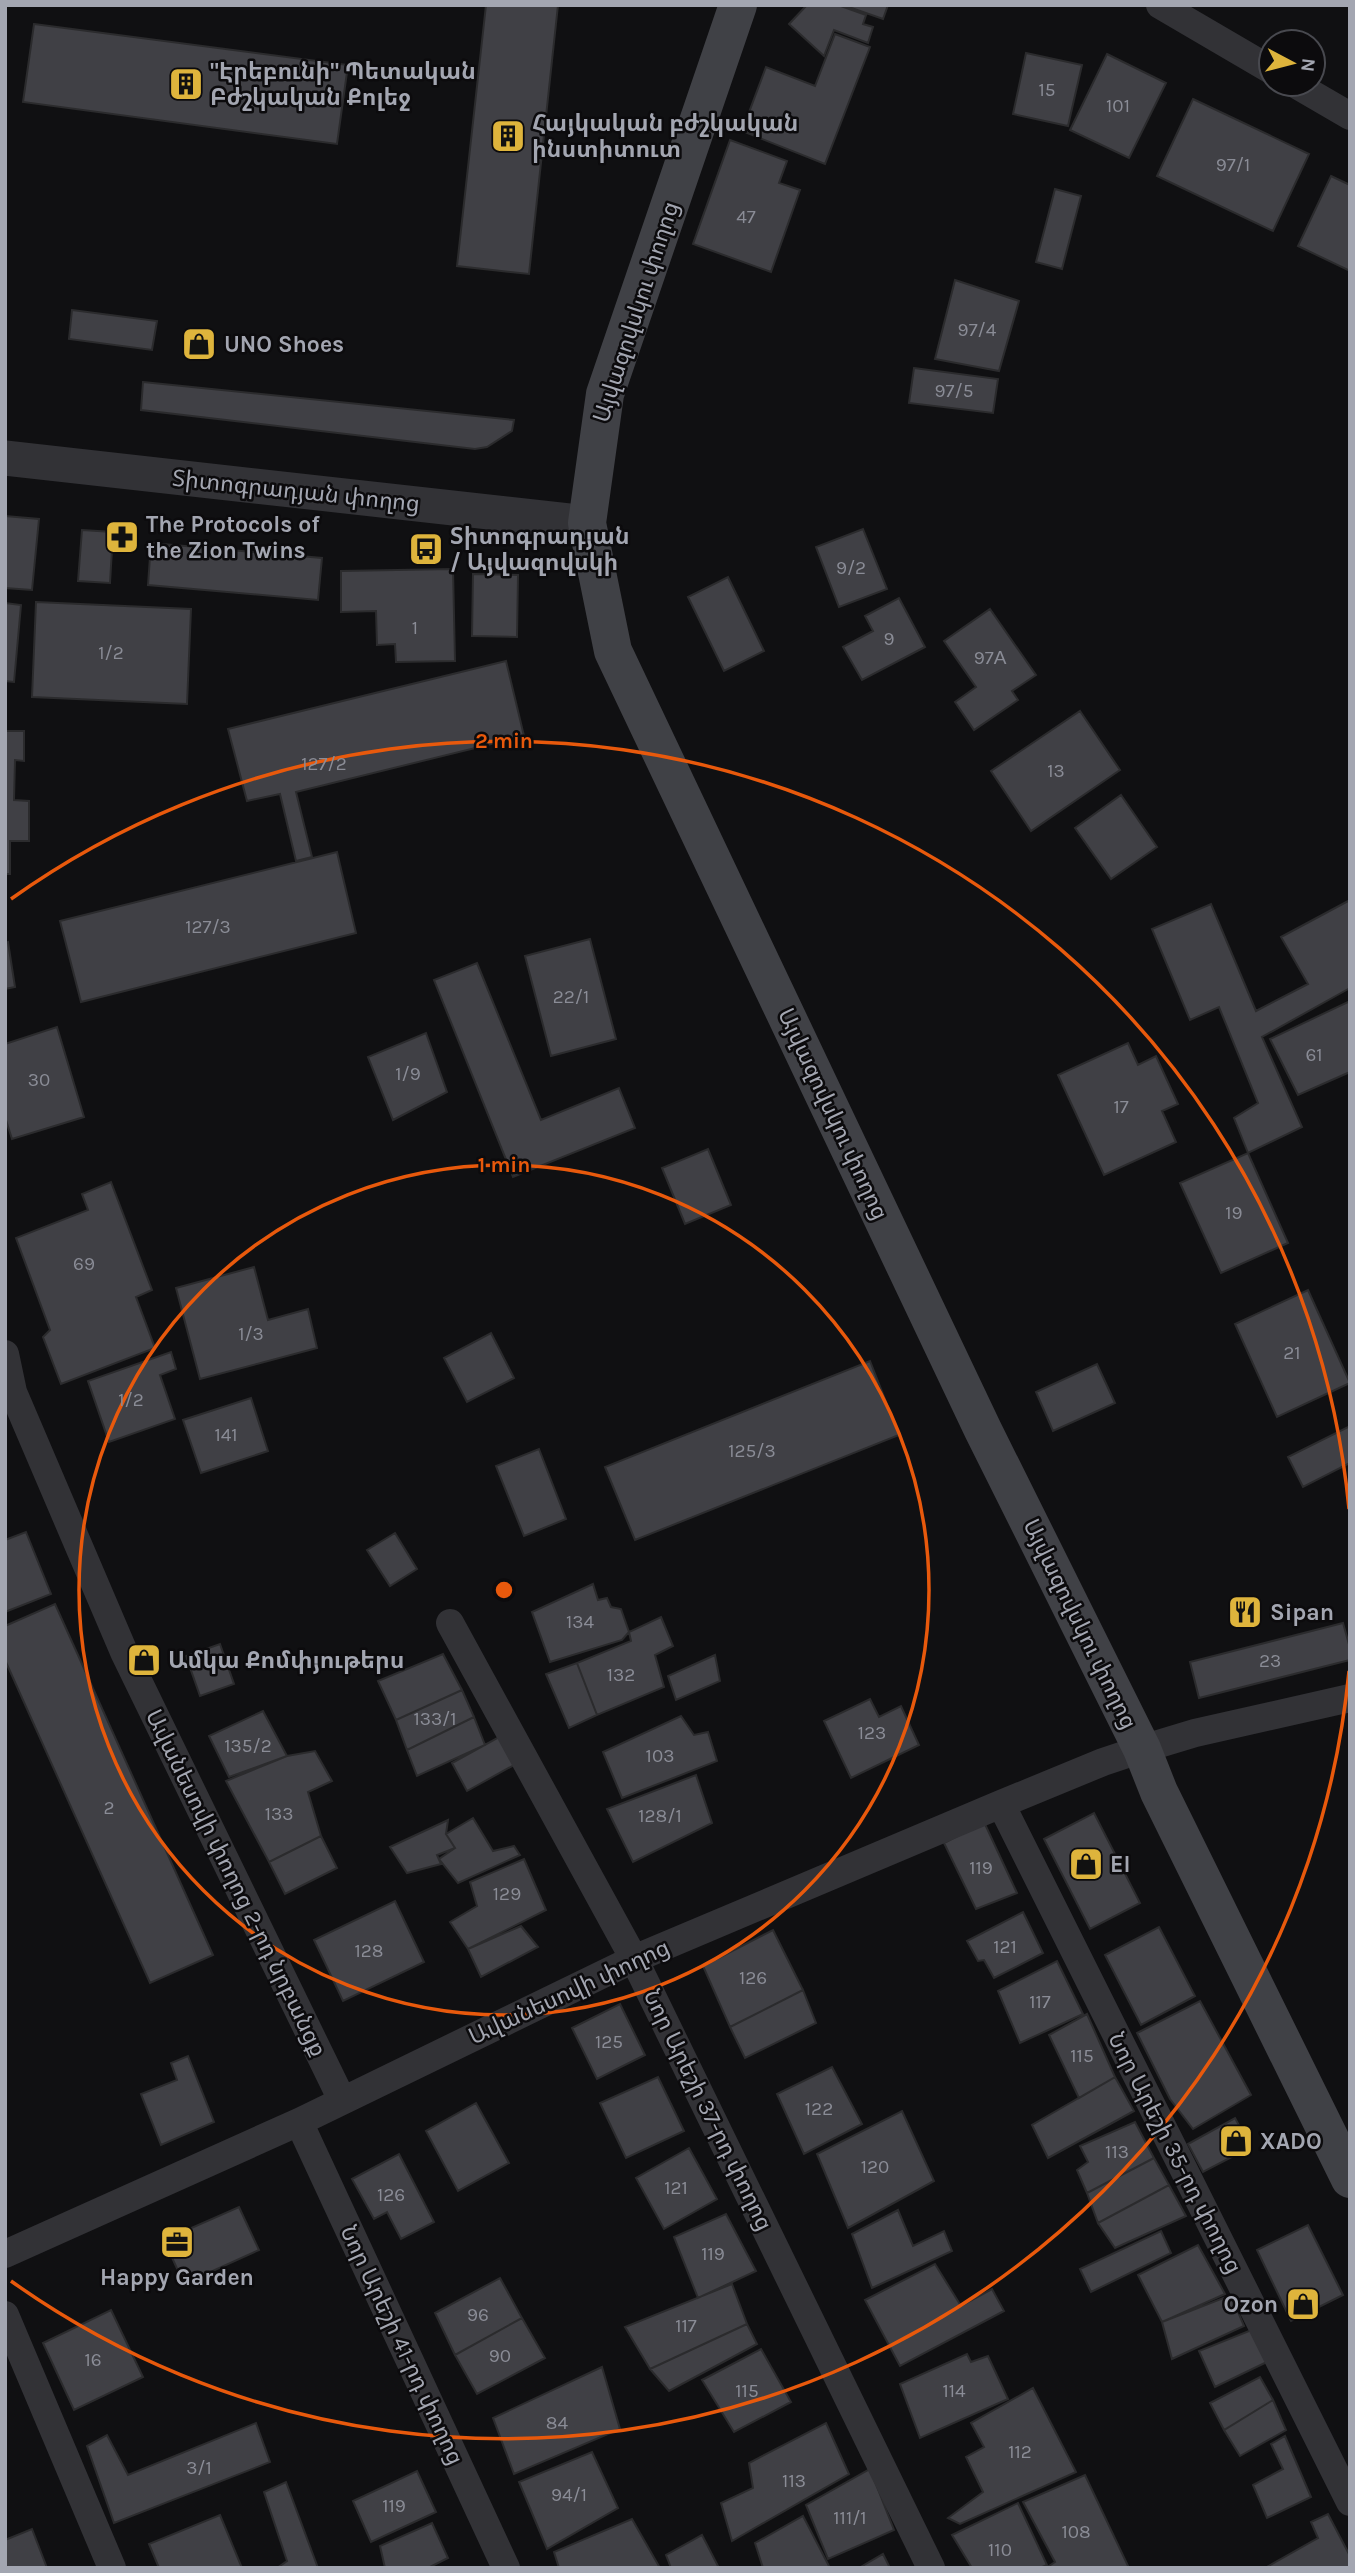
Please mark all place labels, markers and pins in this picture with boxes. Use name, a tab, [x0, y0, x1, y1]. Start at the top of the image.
place label: "Էրեբունի" Պետական Բժշկական Քոլեջ	[210, 58, 476, 111]
building icon: "Էրեբունի" Պետական Բժշկական Քոլեջ	[167, 65, 205, 103]
place label: Հայկական բժշկական ինստիտուտ	[532, 110, 798, 163]
building icon: Հայկական բժշկական ինստիտուտ	[489, 117, 527, 155]
shop icon: UNO Shoes	[180, 325, 218, 363]
place label: UNO Shoes	[224, 331, 344, 358]
place label: The Protocols of the Zion Twins	[146, 511, 320, 564]
pharmacy icon: The Protocols of the Zion Twins	[103, 518, 141, 556]
place label: Տիտոգրադյան / Այվազովսկի	[450, 523, 630, 576]
bus stop icon: Տիտոգրադյան / Այվազովսկի	[407, 530, 445, 568]
centre of rings	[492, 1578, 516, 1602]
restaurant icon: Sipan	[1226, 1593, 1264, 1631]
place label: Sipan	[1270, 1599, 1334, 1626]
shop icon: Ամկա Քոմփյութերս	[125, 1641, 163, 1679]
place label: Ամկա Քոմփյութերս	[168, 1647, 404, 1674]
shop icon: El	[1067, 1845, 1105, 1883]
place label: El	[1110, 1851, 1131, 1878]
shop icon: XADO	[1217, 2122, 1255, 2160]
place label: XADO	[1260, 2128, 1322, 2155]
office icon: Happy Garden	[158, 2223, 196, 2261]
place label: Happy Garden	[100, 2264, 254, 2291]
shop icon: Ozon	[1284, 2285, 1322, 2323]
place label: Ozon	[1224, 2291, 1278, 2318]

